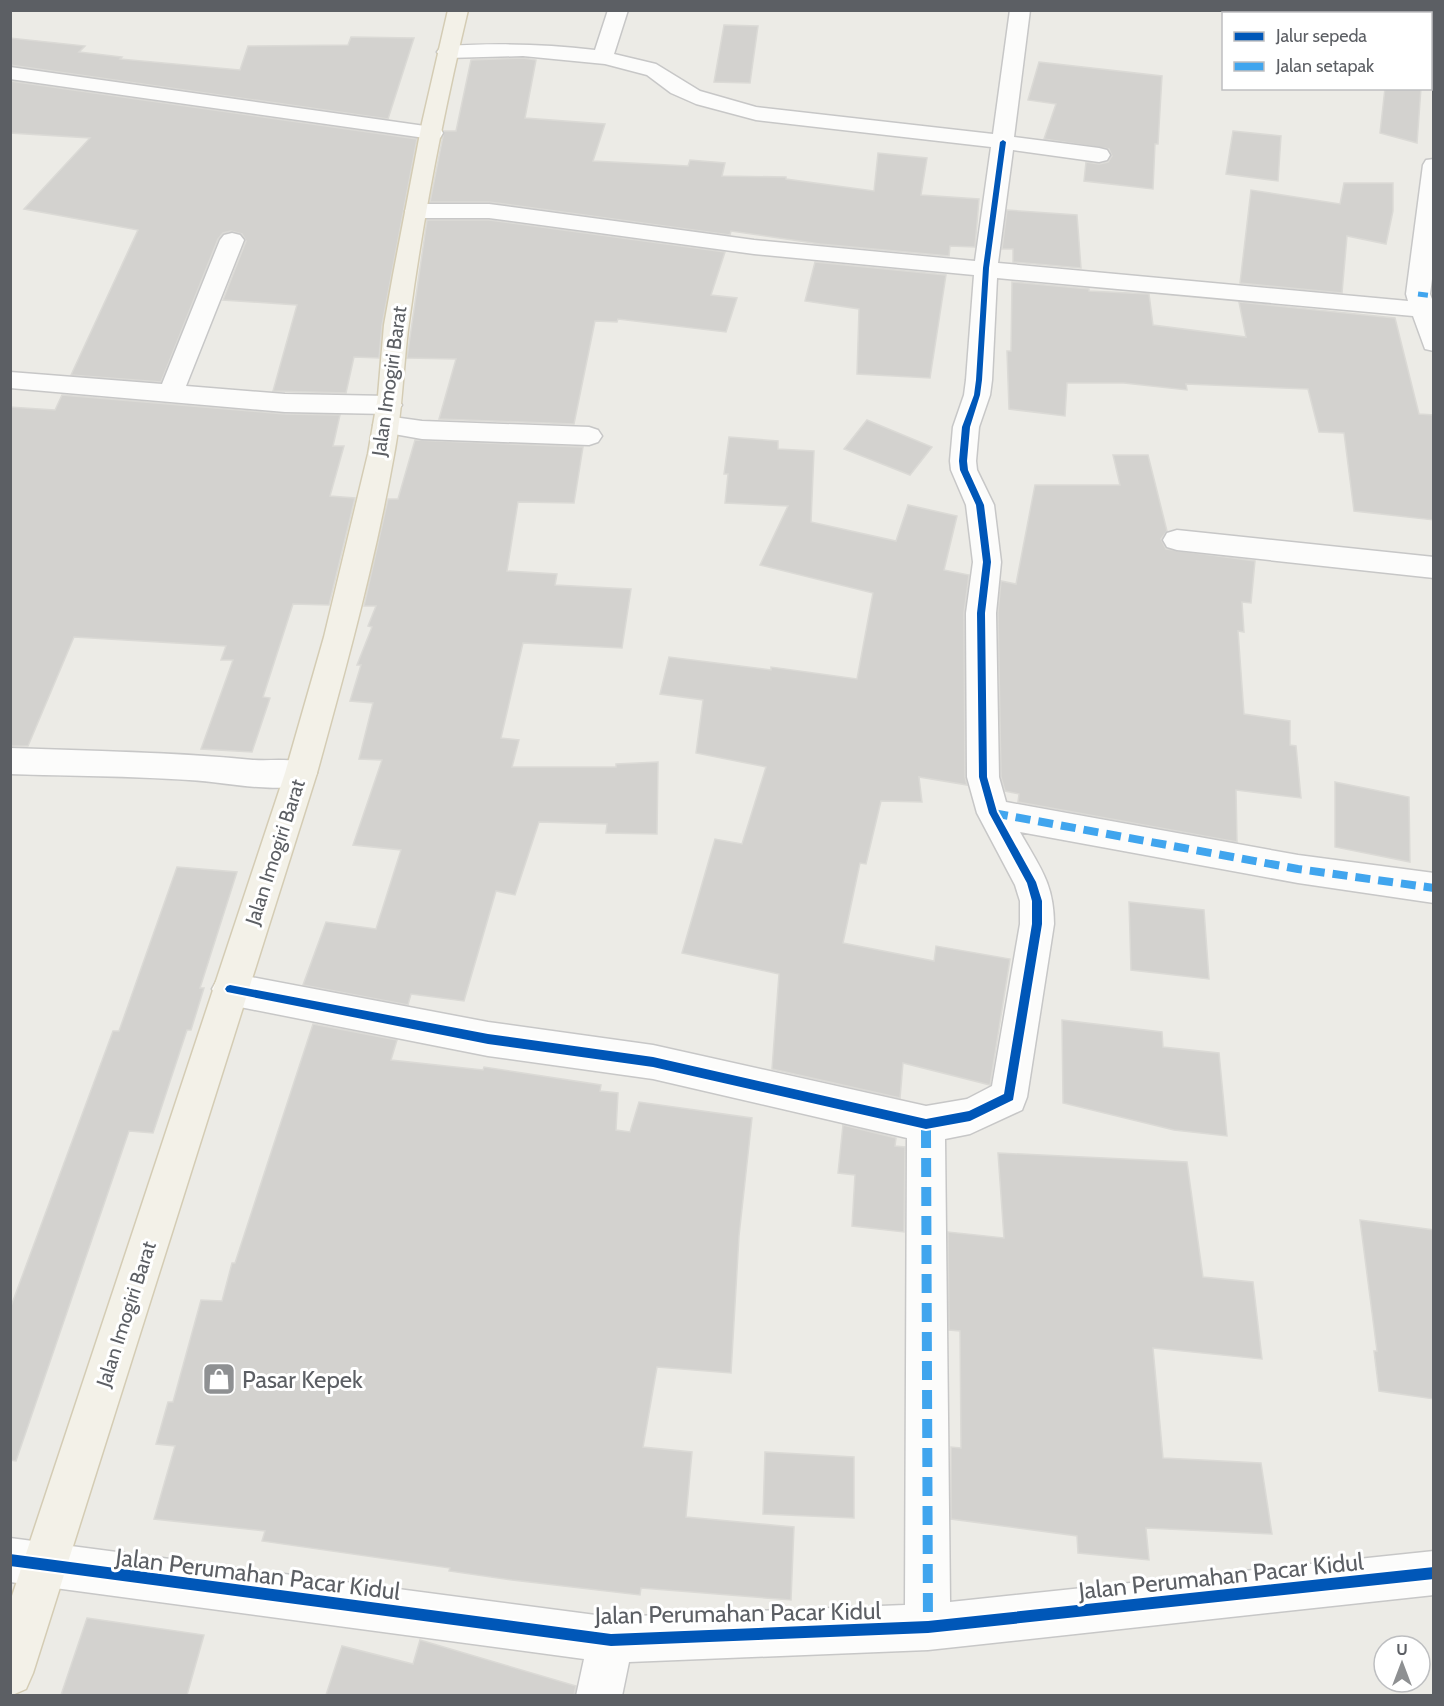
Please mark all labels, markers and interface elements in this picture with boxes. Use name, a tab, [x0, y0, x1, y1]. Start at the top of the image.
legend	[1222, 12, 1432, 90]
text: Jalur sepeda	[1275, 25, 1367, 47]
text: Jalan setapak	[1275, 55, 1375, 77]
street label: Jalan Imogiri Barat	[366, 304, 411, 459]
street label: Jalan Imogiri Barat	[240, 776, 310, 929]
street label: Jalan Imogiri Barat	[91, 1238, 161, 1391]
shop icon: Pasar Kepek	[201, 1361, 237, 1397]
place label: Pasar Kepek	[242, 1365, 363, 1394]
street label: Jalan Perumahan Pacar Kidul	[113, 1542, 402, 1606]
street label: Jalan Perumahan Pacar Kidul	[1076, 1547, 1365, 1605]
street label: Jalan Perumahan Pacar Kidul	[594, 1596, 882, 1630]
north arrow	[1372, 1634, 1432, 1694]
text: U	[1396, 1640, 1408, 1659]

